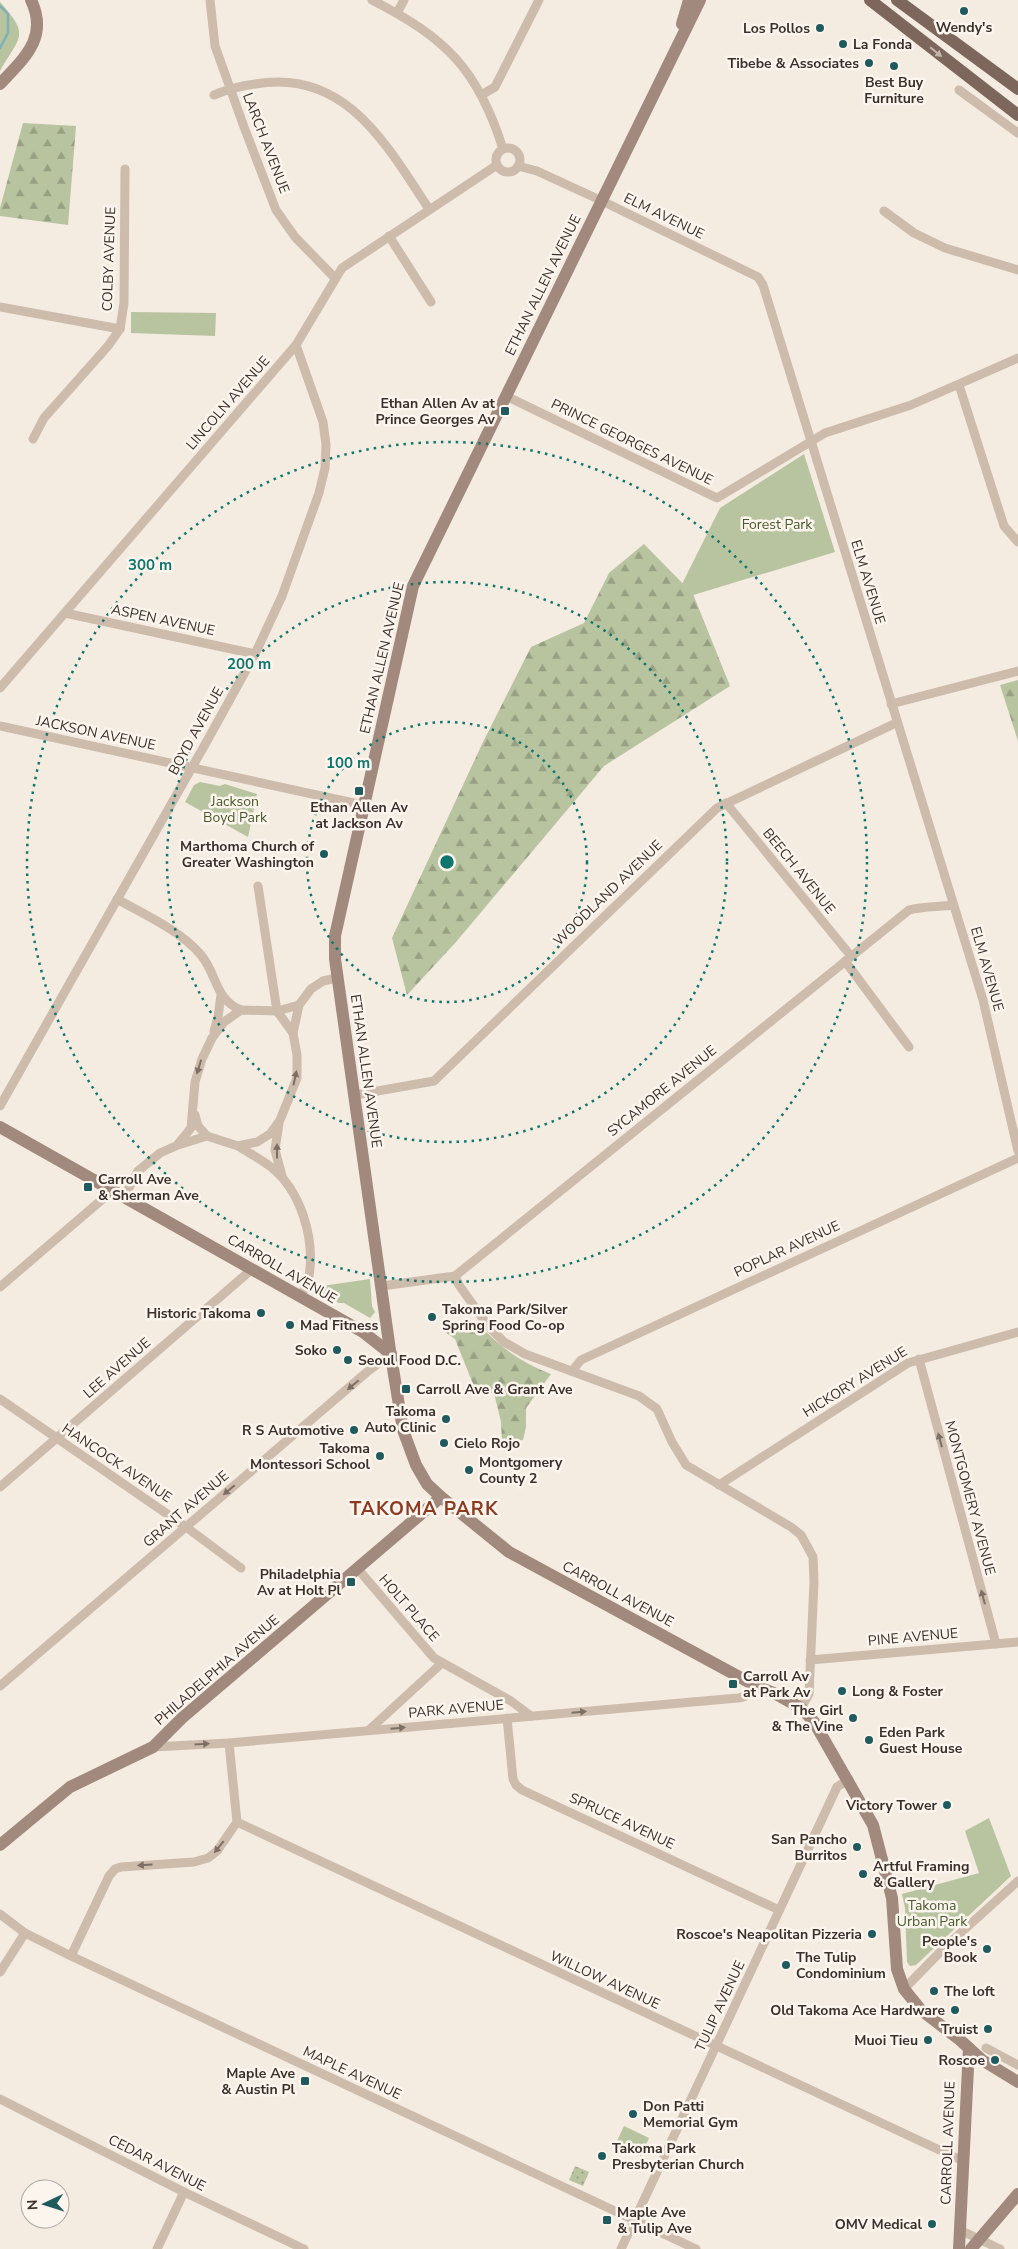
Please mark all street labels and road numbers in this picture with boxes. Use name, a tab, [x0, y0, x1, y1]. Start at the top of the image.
street label: LARCH AVENUE	[238, 90, 294, 196]
street label: ELM AVENUE	[621, 188, 707, 244]
street label: COLBY AVENUE	[98, 206, 120, 312]
street label: ETHAN ALLEN AVENUE	[501, 211, 585, 359]
street label: LINCOLN AVENUE	[182, 352, 274, 454]
street label: PRINCE GEORGES AVENUE	[548, 394, 716, 490]
street label: ELM AVENUE	[846, 537, 890, 627]
street label: ETHAN ALLEN AVENUE	[355, 580, 409, 736]
street label: ASPEN AVENUE	[109, 600, 217, 640]
street label: BOYD AVENUE	[164, 683, 228, 779]
street label: JACKSON AVENUE	[34, 711, 157, 755]
street label: BEECH AVENUE	[758, 824, 840, 918]
street label: WOODLAND AVENUE	[549, 836, 667, 950]
street label: ELM AVENUE	[966, 924, 1008, 1014]
street label: ETHAN ALLEN AVENUE	[346, 993, 386, 1149]
street label: SYCAMORE AVENUE	[603, 1041, 721, 1141]
street label: POPLAR AVENUE	[731, 1216, 843, 1282]
street label: CARROLL AVENUE	[224, 1230, 340, 1308]
street label: LEE AVENUE	[79, 1333, 155, 1403]
street label: HICKORY AVENUE	[799, 1342, 911, 1422]
street label: HANCOCK AVENUE	[58, 1419, 176, 1507]
street label: MONTGOMERY AVENUE	[940, 1419, 1000, 1577]
street label: GRANT AVENUE	[139, 1466, 233, 1552]
street label: CARROLL AVENUE	[559, 1557, 677, 1631]
street label: HOLT PLACE	[375, 1570, 443, 1646]
street label: PHILADELPHIA AVENUE	[151, 1610, 283, 1730]
street label: PINE AVENUE	[867, 1624, 959, 1650]
street label: PARK AVENUE	[407, 1695, 505, 1723]
street label: SPRUCE AVENUE	[566, 1788, 678, 1854]
street label: WILLOW AVENUE	[547, 1946, 663, 2014]
street label: TULIP AVENUE	[691, 1957, 749, 2055]
street label: MAPLE AVENUE	[300, 2042, 404, 2104]
street label: CARROLL AVENUE	[936, 2081, 960, 2205]
street label: CEDAR AVENUE	[105, 2130, 209, 2196]

